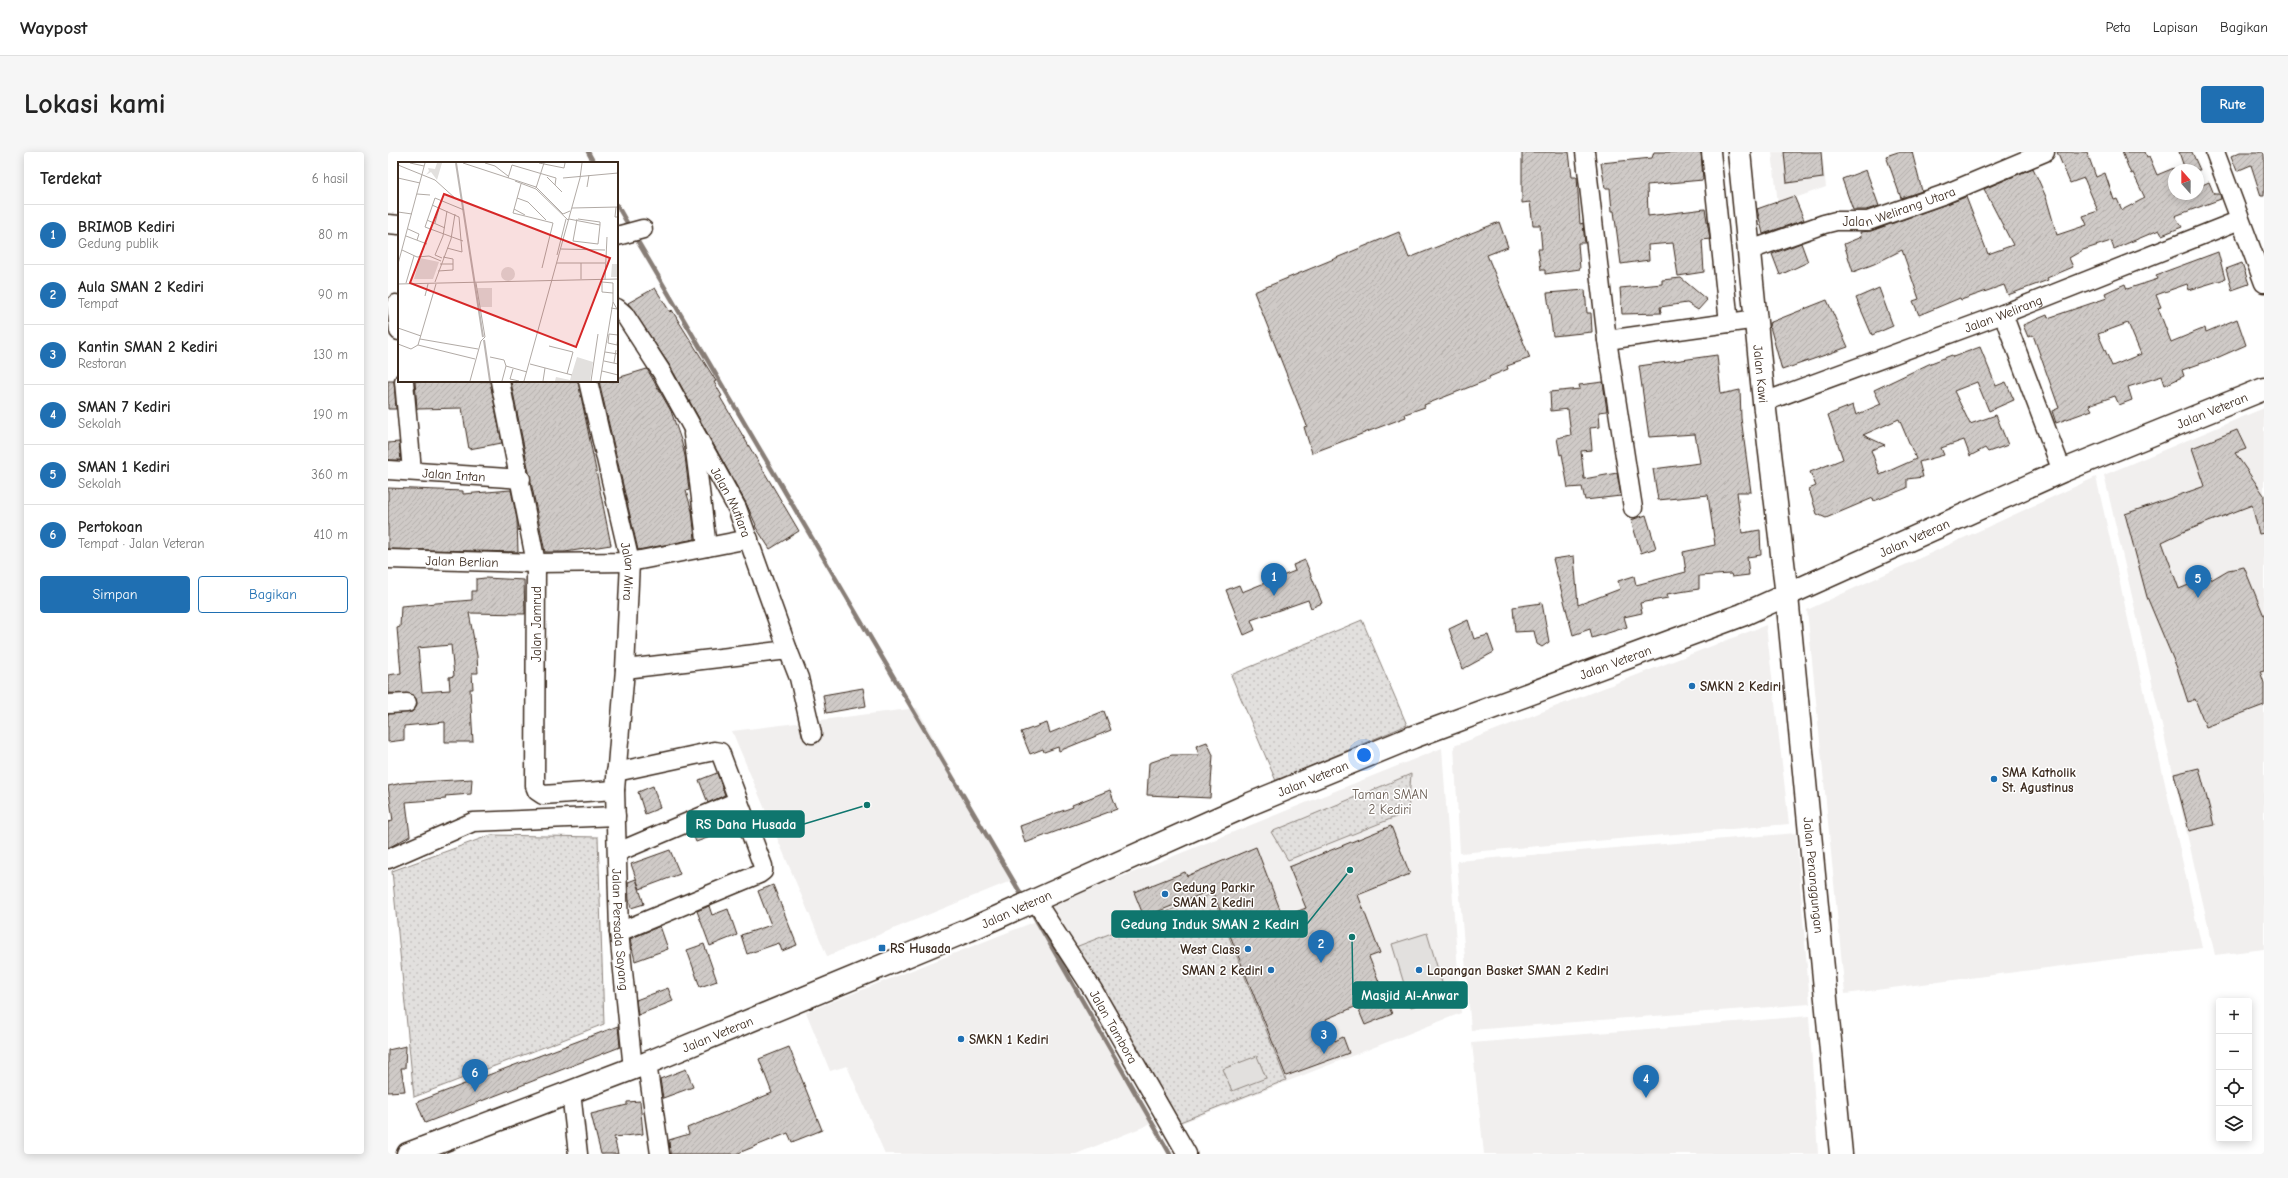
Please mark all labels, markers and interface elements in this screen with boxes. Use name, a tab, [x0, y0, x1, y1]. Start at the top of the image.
text: Waypost	[20, 17, 88, 39]
text: Peta	[2106, 19, 2131, 36]
text: Lapisan	[2153, 19, 2198, 36]
text: Bagikan	[2220, 19, 2268, 36]
button: Rute	[2201, 86, 2264, 123]
text: Lokasi kami	[24, 88, 166, 120]
inset map	[398, 162, 618, 382]
north arrow	[2168, 164, 2204, 200]
text: Terdekat	[40, 169, 102, 188]
text: 6 hasil	[312, 171, 348, 186]
street label: Jalan Welirang Utara	[1843, 183, 1957, 229]
text: BRIMOB Kediri	[78, 218, 175, 236]
text: 1	[50, 227, 56, 242]
text: 80 m	[318, 227, 348, 242]
text: Gedung publik	[78, 236, 158, 251]
text: Aula SMAN 2 Kediri	[78, 278, 204, 296]
text: 2	[50, 287, 56, 302]
text: 90 m	[318, 287, 348, 302]
street label: Jalan Welirang	[1962, 292, 2044, 335]
text: Tempat	[78, 296, 118, 311]
text: Kantin SMAN 2 Kediri	[78, 338, 218, 356]
street label: Jalan Kawi	[1751, 344, 1772, 404]
text: 3	[50, 347, 56, 362]
text: 130 m	[313, 347, 348, 362]
text: Restoran	[78, 356, 127, 371]
street label: Jalan Veteran	[2174, 389, 2250, 431]
text: SMAN 7 Kediri	[78, 398, 171, 416]
text: 4	[50, 407, 56, 422]
text: 190 m	[313, 407, 348, 422]
text: Sekolah	[78, 416, 121, 431]
text: SMAN 1 Kediri	[78, 458, 170, 476]
street label: Jalan Mutiara	[708, 464, 754, 539]
street label: Jalan Intan	[422, 465, 486, 484]
text: 5	[50, 467, 56, 482]
text: 360 m	[311, 467, 348, 482]
text: Sekolah	[78, 476, 121, 491]
street label: Jalan Veteran	[1877, 515, 1952, 560]
text: Pertokoan	[78, 518, 143, 536]
text: 6	[50, 527, 56, 542]
text: 410 m	[314, 527, 348, 542]
text: Tempat · Jalan Veteran	[78, 536, 204, 551]
street label: Jalan Mira	[618, 540, 638, 601]
street label: Jalan Berlian	[425, 553, 499, 569]
pin: 1	[1261, 563, 1287, 596]
pin: 5	[2185, 565, 2211, 598]
button: Simpan	[40, 576, 190, 613]
button: Bagikan	[198, 576, 348, 613]
street label: Jalan Jamrud	[529, 586, 544, 662]
street label: Jalan Veteran	[1577, 642, 1653, 682]
place label: SMKN 2 Kediri	[1700, 679, 1781, 694]
marker: SMKN 2 Kediri	[1687, 681, 1697, 691]
your location	[1354, 745, 1374, 765]
street label: Jalan Veteran	[1275, 757, 1350, 799]
place label: SMA Katholik St. Agustinus	[2002, 765, 2076, 795]
marker: SMA Katholik St. Agustinus	[1989, 774, 1999, 784]
park label: Taman SMAN 2 Kediri	[1352, 787, 1428, 817]
callout: RS Daha Husada	[687, 811, 804, 837]
text: RS Daha Husada	[696, 816, 796, 833]
street label: Jalan Penanggungan	[1801, 816, 1827, 934]
street label: Jalan Persada Sayang	[610, 868, 632, 991]
place label: Gedung Parkir SMAN 2 Kediri	[1173, 880, 1255, 910]
street label: Jalan Veteran	[979, 887, 1054, 931]
marker: Gedung Parkir SMAN 2 Kediri	[1160, 889, 1170, 899]
callout: Gedung Induk SMAN 2 Kediri	[1112, 911, 1307, 937]
text: Gedung Induk SMAN 2 Kediri	[1121, 916, 1299, 933]
pin: 2	[1308, 930, 1334, 963]
place label: RS Husada	[890, 941, 951, 956]
place label: West Class	[1180, 942, 1240, 957]
marker: RS Husada	[877, 943, 887, 953]
marker: West Class	[1243, 944, 1253, 954]
place label: SMAN 2 Kediri	[1182, 963, 1263, 978]
place label: Lapangan Basket SMAN 2 Kediri	[1427, 963, 1609, 978]
marker: SMAN 2 Kediri	[1266, 965, 1276, 975]
marker: Lapangan Basket SMAN 2 Kediri	[1414, 965, 1424, 975]
callout: Masjid Al-Anwar	[1353, 982, 1467, 1008]
street label: Jalan Tambora	[1087, 987, 1141, 1066]
text: Masjid Al-Anwar	[1361, 987, 1459, 1004]
map controls	[2216, 998, 2252, 1142]
button: +	[2216, 998, 2252, 1034]
street label: Jalan Veteran	[680, 1013, 755, 1055]
pin: 3	[1311, 1021, 1337, 1054]
place label: SMKN 1 Kediri	[969, 1032, 1049, 1047]
marker: SMKN 1 Kediri	[956, 1034, 966, 1044]
button: −	[2216, 1034, 2252, 1070]
pin: 6	[462, 1059, 488, 1092]
pin: 4	[1633, 1065, 1659, 1098]
button: locate	[2216, 1070, 2252, 1106]
button: layers	[2216, 1106, 2252, 1142]

